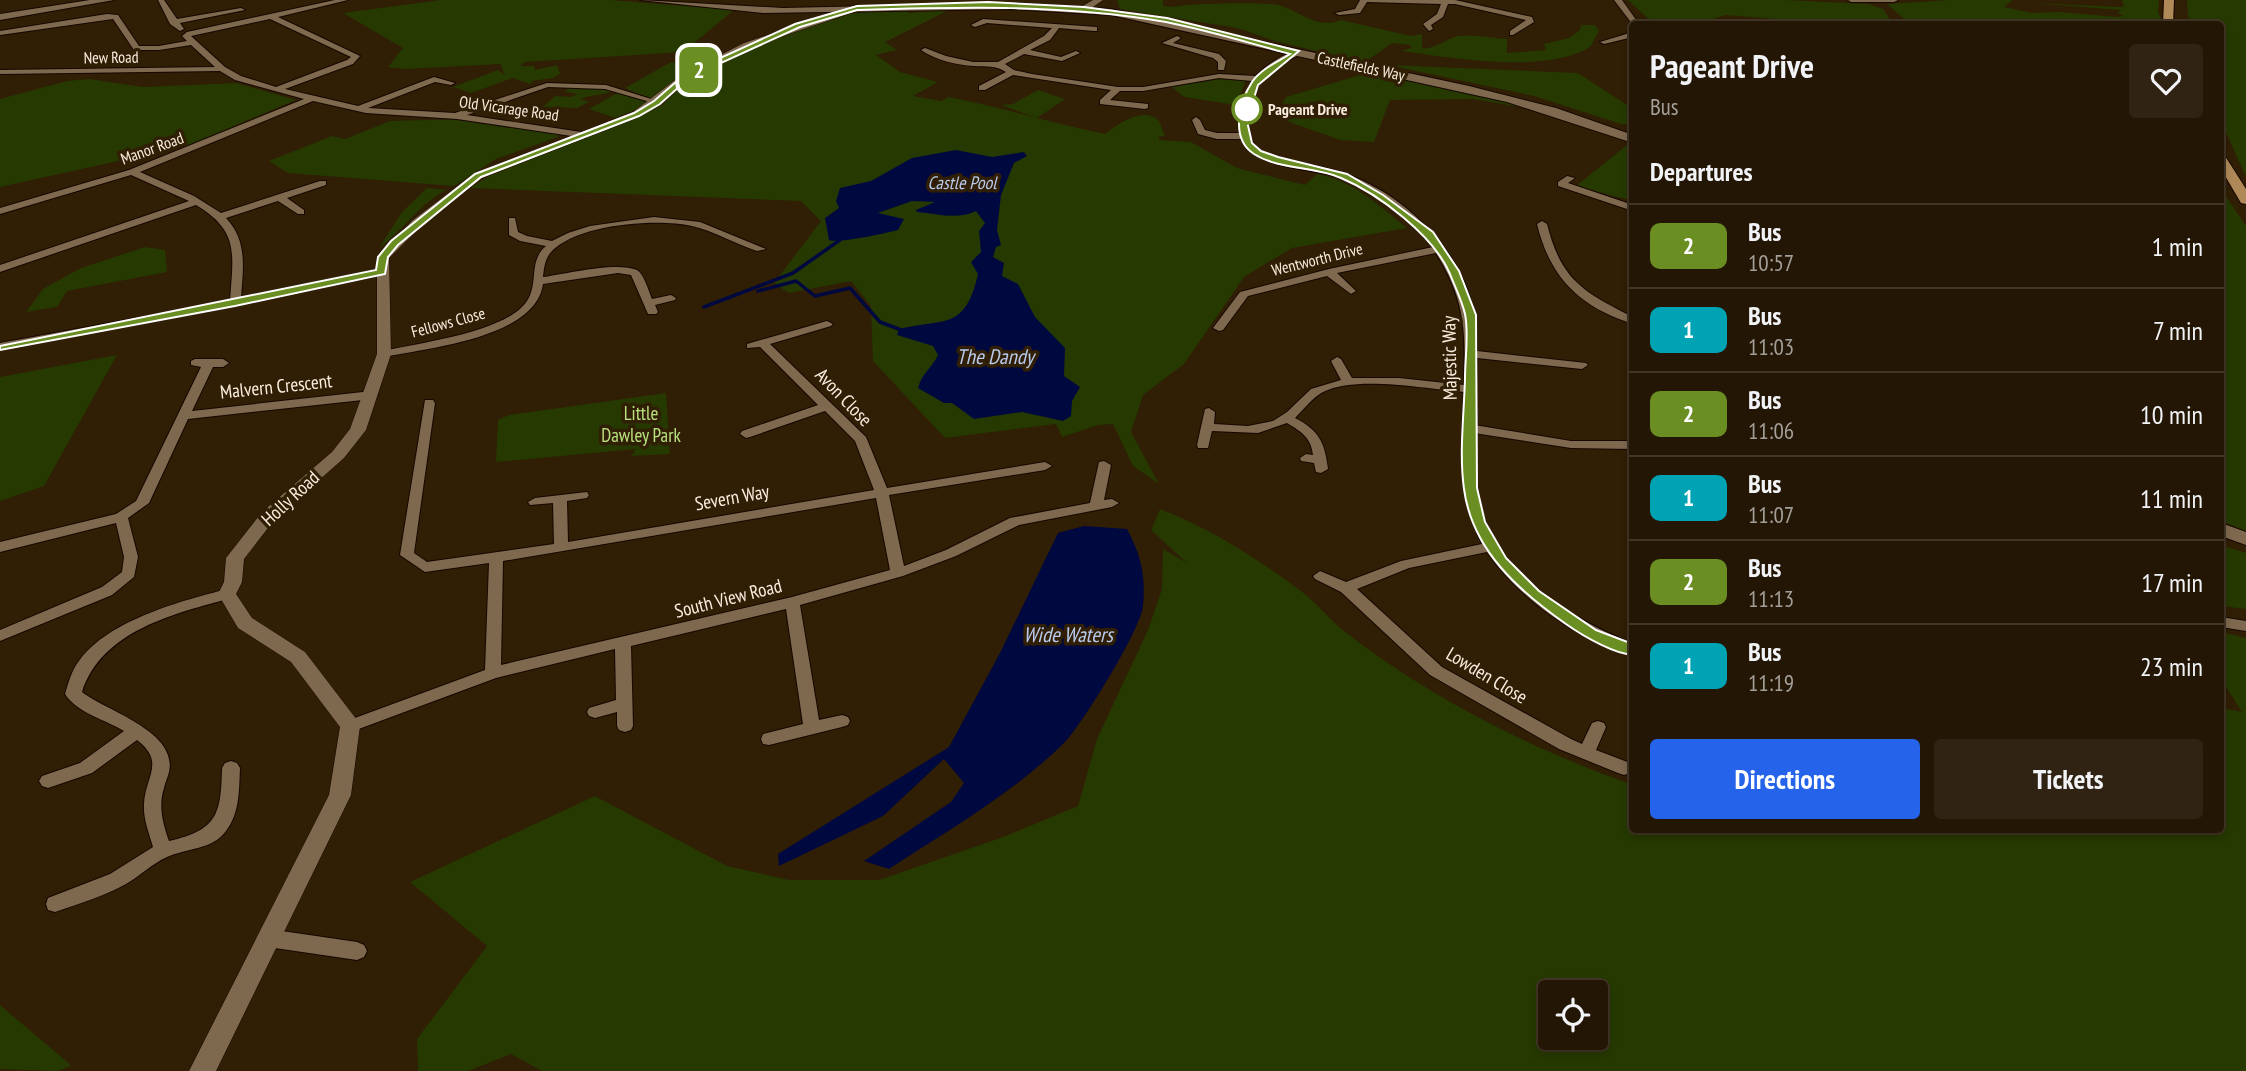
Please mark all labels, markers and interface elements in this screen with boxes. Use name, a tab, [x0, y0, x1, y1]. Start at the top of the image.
text: Pageant Drive	[1650, 44, 1814, 87]
button: heart	[2129, 44, 2203, 118]
street label: New Road	[83, 47, 139, 67]
line badge: 2	[676, 47, 722, 93]
street label: Castlefields Way	[1315, 47, 1407, 85]
text: 2	[693, 54, 705, 85]
street label: Old Vicarage Road	[458, 91, 560, 125]
text: Bus	[1650, 92, 1679, 121]
marker: Pageant Drive	[1232, 94, 1262, 124]
place label: Pageant Drive	[1268, 99, 1348, 119]
street label: Manor Road	[118, 127, 186, 169]
text: Departures	[1650, 155, 1753, 188]
water label: Castle Pool	[927, 171, 998, 194]
text: Bus	[1748, 215, 1781, 248]
text: 2	[1683, 230, 1694, 261]
text: 1 min	[2152, 230, 2203, 263]
street label: Wentworth Drive	[1269, 238, 1365, 280]
text: 10:57	[1748, 248, 1794, 277]
text: Bus	[1748, 299, 1781, 332]
street label: Fellows Close	[409, 303, 487, 341]
text: 1	[1683, 314, 1694, 345]
text: 7 min	[2153, 314, 2203, 347]
street label: Majestic Way	[1436, 315, 1462, 400]
text: 11:03	[1748, 332, 1794, 361]
water label: The Dandy	[956, 343, 1037, 370]
street label: Avon Close	[810, 363, 878, 431]
street label: Malvern Crescent	[219, 368, 334, 404]
text: Bus	[1748, 383, 1781, 416]
text: 2	[1683, 398, 1694, 429]
text: 10 min	[2140, 398, 2203, 431]
park label: Little Dawley Park	[601, 401, 681, 447]
text: 11:06	[1748, 416, 1794, 445]
street label: Holly Road	[256, 465, 324, 531]
text: Bus	[1748, 467, 1781, 500]
street label: Severn Way	[693, 479, 772, 515]
text: 1	[1683, 482, 1694, 513]
text: 11 min	[2140, 482, 2203, 515]
text: 11:07	[1748, 500, 1794, 529]
text: Bus	[1748, 551, 1781, 584]
text: 2	[1683, 566, 1694, 597]
text: 17 min	[2141, 566, 2203, 599]
street label: South View Road	[672, 573, 784, 623]
text: 11:13	[1748, 584, 1794, 613]
water label: Wide Waters	[1023, 621, 1115, 648]
text: Bus	[1748, 635, 1781, 668]
street label: Lowden Close	[1442, 641, 1532, 709]
text: 1	[1683, 650, 1694, 681]
text: 23 min	[2140, 650, 2203, 683]
text: 11:19	[1748, 668, 1794, 697]
button: Directions	[1650, 739, 1920, 819]
button: Tickets	[1934, 739, 2203, 819]
map controls	[1538, 980, 1608, 1050]
button: locate	[1538, 980, 1608, 1050]

